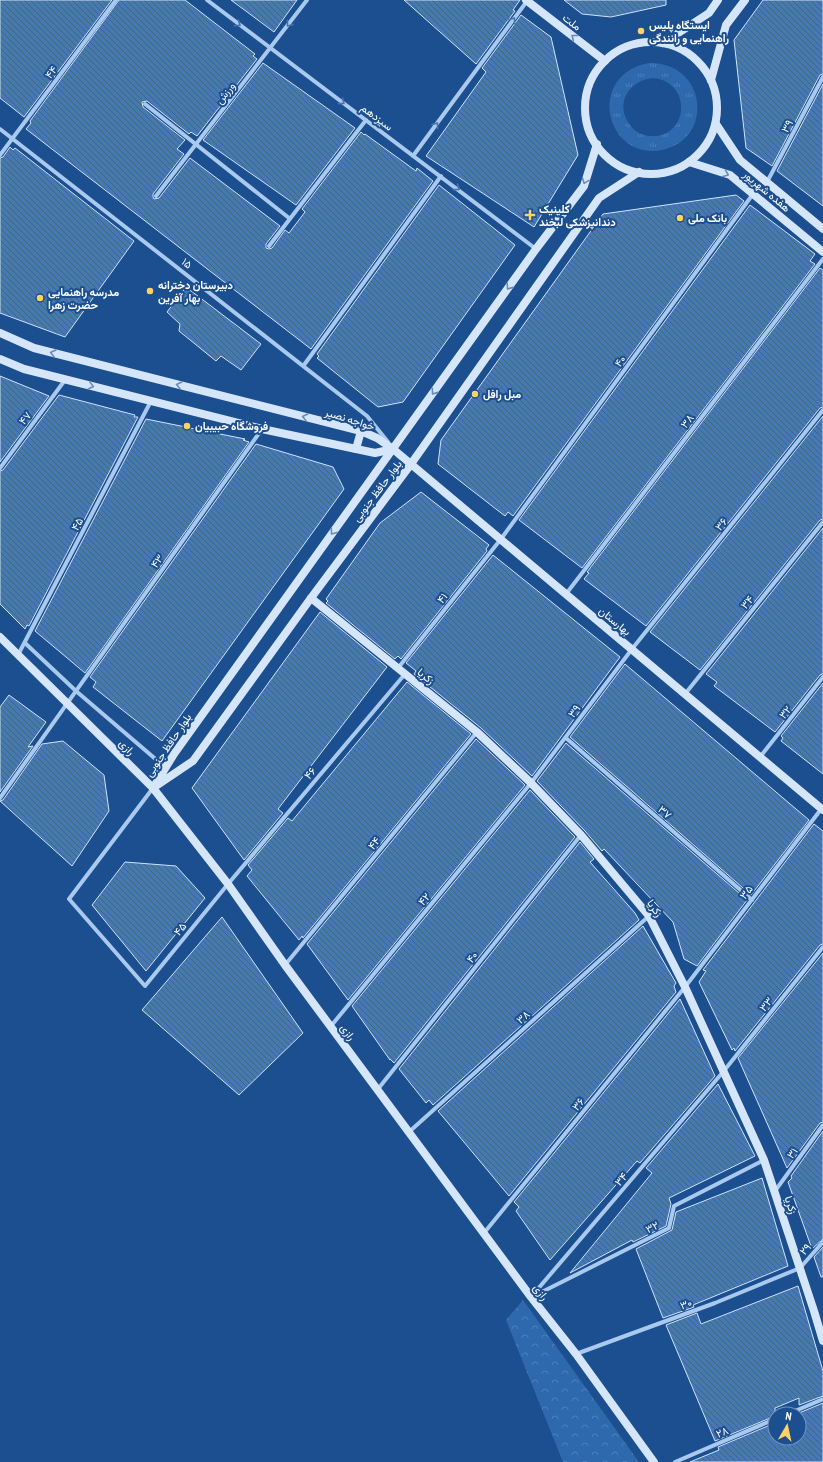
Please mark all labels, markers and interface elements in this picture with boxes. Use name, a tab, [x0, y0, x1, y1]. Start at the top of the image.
street label: ملت	[560, 10, 584, 34]
one-way arrow	[508, 17, 515, 24]
place label: ایستگاه پلیس راهنمایی و رانندگی	[649, 18, 729, 45]
one-way arrow	[234, 19, 241, 26]
one-way arrow	[286, 20, 294, 27]
marker: ایستگاه پلیس راهنمایی و رانندگی	[636, 26, 646, 36]
one-way arrow	[571, 35, 578, 42]
street label: ۴۴	[42, 63, 60, 81]
street label: ورزش	[212, 79, 238, 107]
one-way arrow	[338, 97, 345, 105]
street label: سیزدهم	[358, 100, 396, 135]
street label: ۳۹	[778, 117, 796, 135]
one-way arrow	[431, 122, 438, 129]
street label: هفده شهریور	[740, 167, 794, 215]
one-way arrow	[722, 169, 729, 177]
one-way arrow	[581, 178, 589, 185]
one-way arrow	[453, 184, 460, 191]
place label: کلینیک دندانپزشکی لبخند	[539, 202, 616, 230]
marker: کلینیک دندانپزشکی لبخند	[524, 209, 536, 221]
place label: بانک ملی	[688, 211, 727, 225]
marker: بانک ملی	[675, 213, 685, 223]
street label: ۱۵	[179, 255, 195, 271]
place label: دبیرستان دخترانه بهار آفرین	[158, 278, 234, 305]
one-way arrow	[507, 282, 514, 289]
place label: مدرسه راهنمایی حضرت زهرا	[48, 285, 119, 312]
marker: دبیرستان دخترانه بهار آفرین	[145, 286, 155, 296]
marker: مدرسه راهنمایی حضرت زهرا	[35, 293, 45, 303]
one-way arrow	[50, 349, 56, 357]
street label: ۴۰	[611, 352, 629, 370]
one-way arrow	[87, 381, 94, 390]
one-way arrow	[176, 381, 183, 390]
place label: مبل رافل	[483, 387, 521, 401]
one-way arrow	[432, 388, 439, 395]
marker: مبل رافل	[470, 389, 480, 399]
street label: خواجه نصیر	[322, 404, 377, 433]
street label: ۴۷	[16, 408, 35, 427]
street label: ۳۸	[677, 411, 697, 431]
one-way arrow	[302, 413, 309, 422]
place label: فروشگاه حبیبیان	[195, 419, 268, 433]
marker: فروشگاه حبیبیان	[182, 421, 192, 431]
street label: بلوار حافظ جنوبی	[349, 457, 405, 525]
street label: ۴۵	[68, 515, 86, 533]
street label: ۳۶	[712, 515, 730, 533]
one-way arrow	[331, 528, 338, 535]
street label: ۴۳	[147, 551, 167, 571]
street label: ۴۱	[434, 590, 450, 606]
street label: ۳۴	[737, 592, 757, 612]
street label: بهارستان	[596, 604, 634, 638]
street label: زکریا	[415, 665, 438, 687]
street label: ۳۹	[565, 702, 583, 720]
street label: ۳۲	[775, 702, 795, 721]
street label: بلوار حافظ جنوبی	[142, 711, 194, 779]
street label: رازی	[116, 736, 138, 758]
street label: ۴۶	[301, 764, 319, 782]
street label: ۳۷	[655, 802, 675, 822]
street label: ۴۴	[365, 834, 383, 852]
street label: ۳۵	[736, 882, 756, 902]
street label: ۴۲	[415, 890, 433, 908]
street label: زکریا	[644, 897, 666, 920]
street label: ۴۵	[171, 920, 189, 938]
street label: ۴۰	[463, 948, 481, 966]
street label: ۳۳	[756, 994, 776, 1014]
street label: ۳۸	[513, 1007, 533, 1027]
street label: رازی	[337, 1021, 359, 1043]
street label: ۳۶	[569, 1095, 587, 1113]
street label: ۳۱	[783, 1145, 801, 1161]
street label: ۳۴	[611, 1169, 631, 1189]
street label: زکریا	[782, 1194, 801, 1216]
street label: ۳۲	[643, 1218, 661, 1236]
street label: ۲۹	[796, 1240, 814, 1258]
street label: رازی	[530, 1281, 552, 1303]
street label: ۳۰	[678, 1295, 694, 1313]
north arrow	[767, 1406, 807, 1446]
text: N	[785, 1409, 793, 1424]
street label: ۲۸	[714, 1423, 731, 1441]

